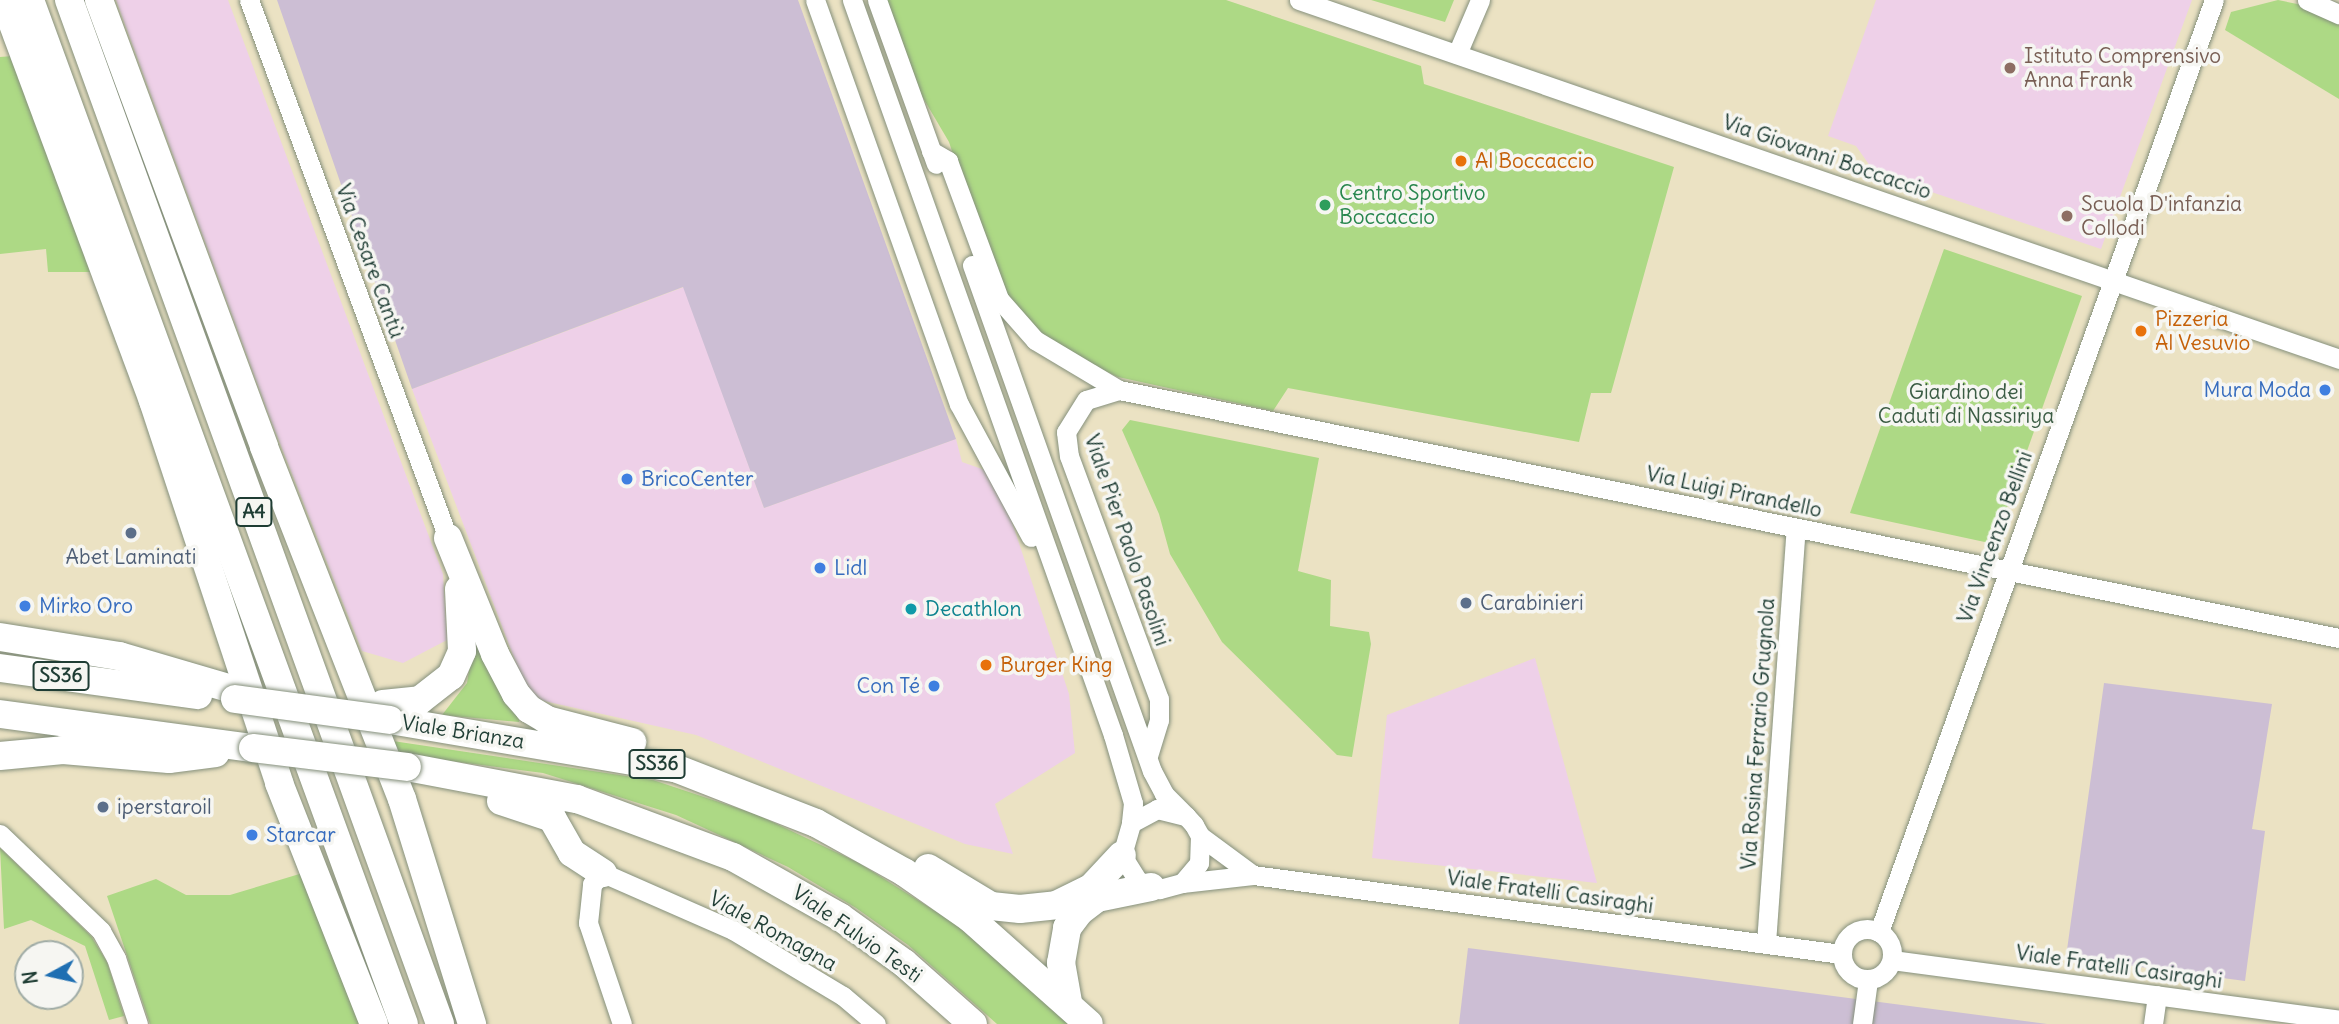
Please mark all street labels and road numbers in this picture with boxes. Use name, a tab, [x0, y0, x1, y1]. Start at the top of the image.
street label: Via Giovanni Boccaccio	[1719, 109, 1935, 205]
street label: Via Cesare Cantù	[330, 180, 410, 342]
street label: Viale Pier Paolo Pasolini	[1079, 431, 1175, 649]
street label: Via Vincenzo Bellini	[1952, 448, 2038, 626]
street label: Via Luigi Pirandello	[1644, 461, 1824, 523]
road number: A4	[235, 496, 273, 527]
street label: Via Rosina Ferrario Grugnola	[1736, 597, 1780, 871]
road number: SS36	[31, 660, 91, 692]
street label: Viale Brianza	[400, 710, 526, 754]
road number: SS36	[627, 748, 687, 779]
street label: Viale Fratelli Casiraghi	[1445, 865, 1655, 919]
street label: Viale Fulvio Testi	[787, 880, 927, 988]
street label: Viale Romagna	[705, 886, 841, 976]
street label: Viale Fratelli Casiraghi	[2014, 940, 2224, 994]

